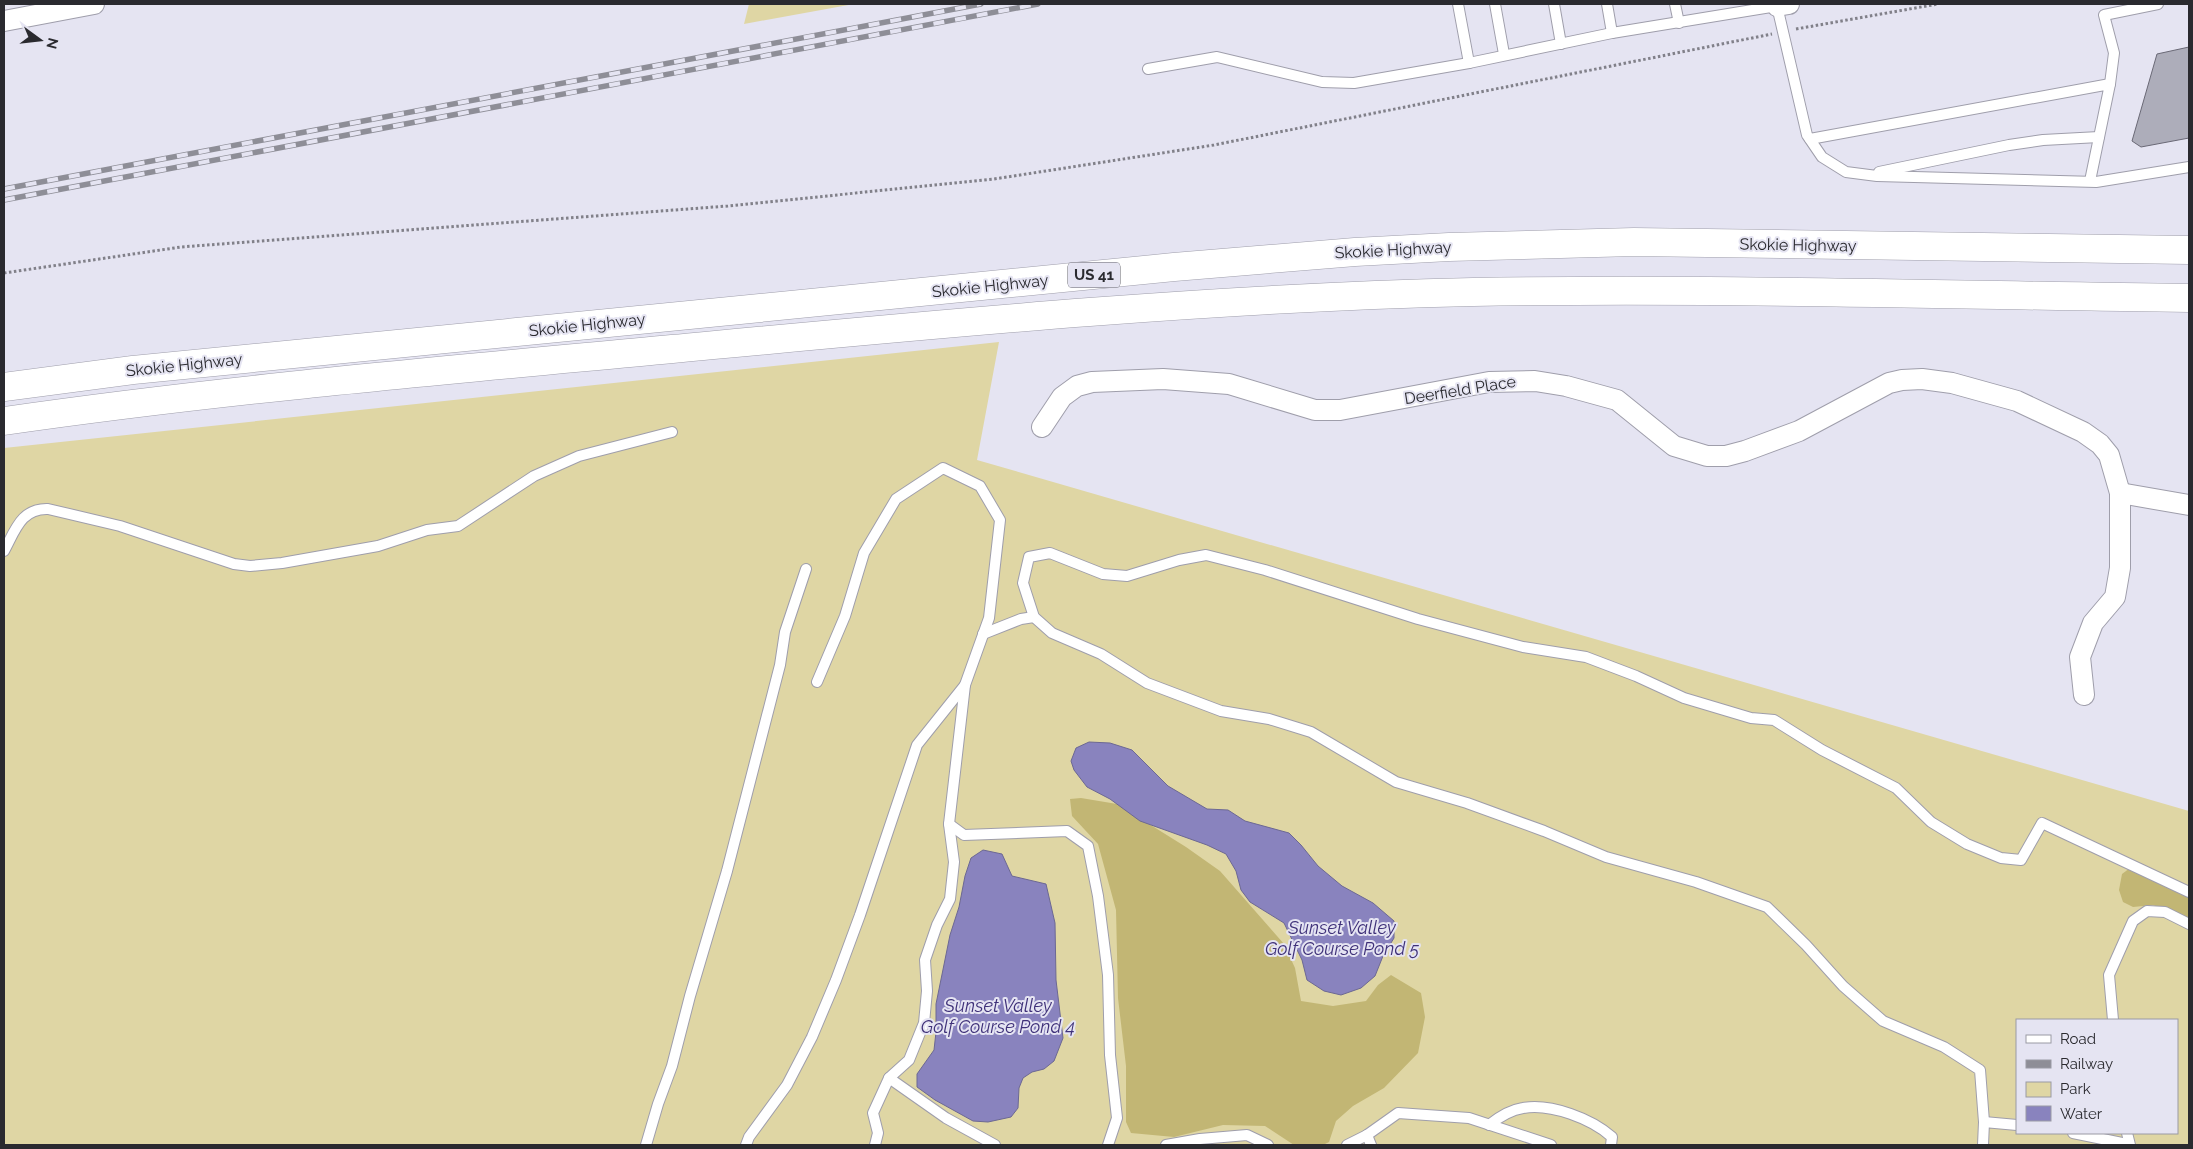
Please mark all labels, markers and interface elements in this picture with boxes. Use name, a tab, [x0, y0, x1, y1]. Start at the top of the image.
north arrow	[15, 15, 65, 65]
text: N	[43, 36, 62, 51]
street label: Skokie Highway	[1739, 234, 1857, 256]
street label: Skokie Highway	[1334, 237, 1452, 263]
road number: US 41	[1068, 262, 1120, 288]
street label: Skokie Highway	[931, 270, 1049, 302]
street label: Skokie Highway	[528, 309, 646, 341]
street label: Skokie Highway	[125, 349, 243, 381]
street label: Deerfield Place	[1403, 372, 1517, 408]
water label: Sunset Valley Golf Course Pond 5	[1265, 917, 1420, 959]
water label: Sunset Valley Golf Course Pond 4	[921, 995, 1075, 1037]
legend	[2016, 1019, 2178, 1134]
text: Road	[2060, 1030, 2096, 1048]
text: Railway	[2060, 1055, 2113, 1073]
text: Park	[2060, 1080, 2091, 1098]
text: Water	[2060, 1105, 2103, 1123]

